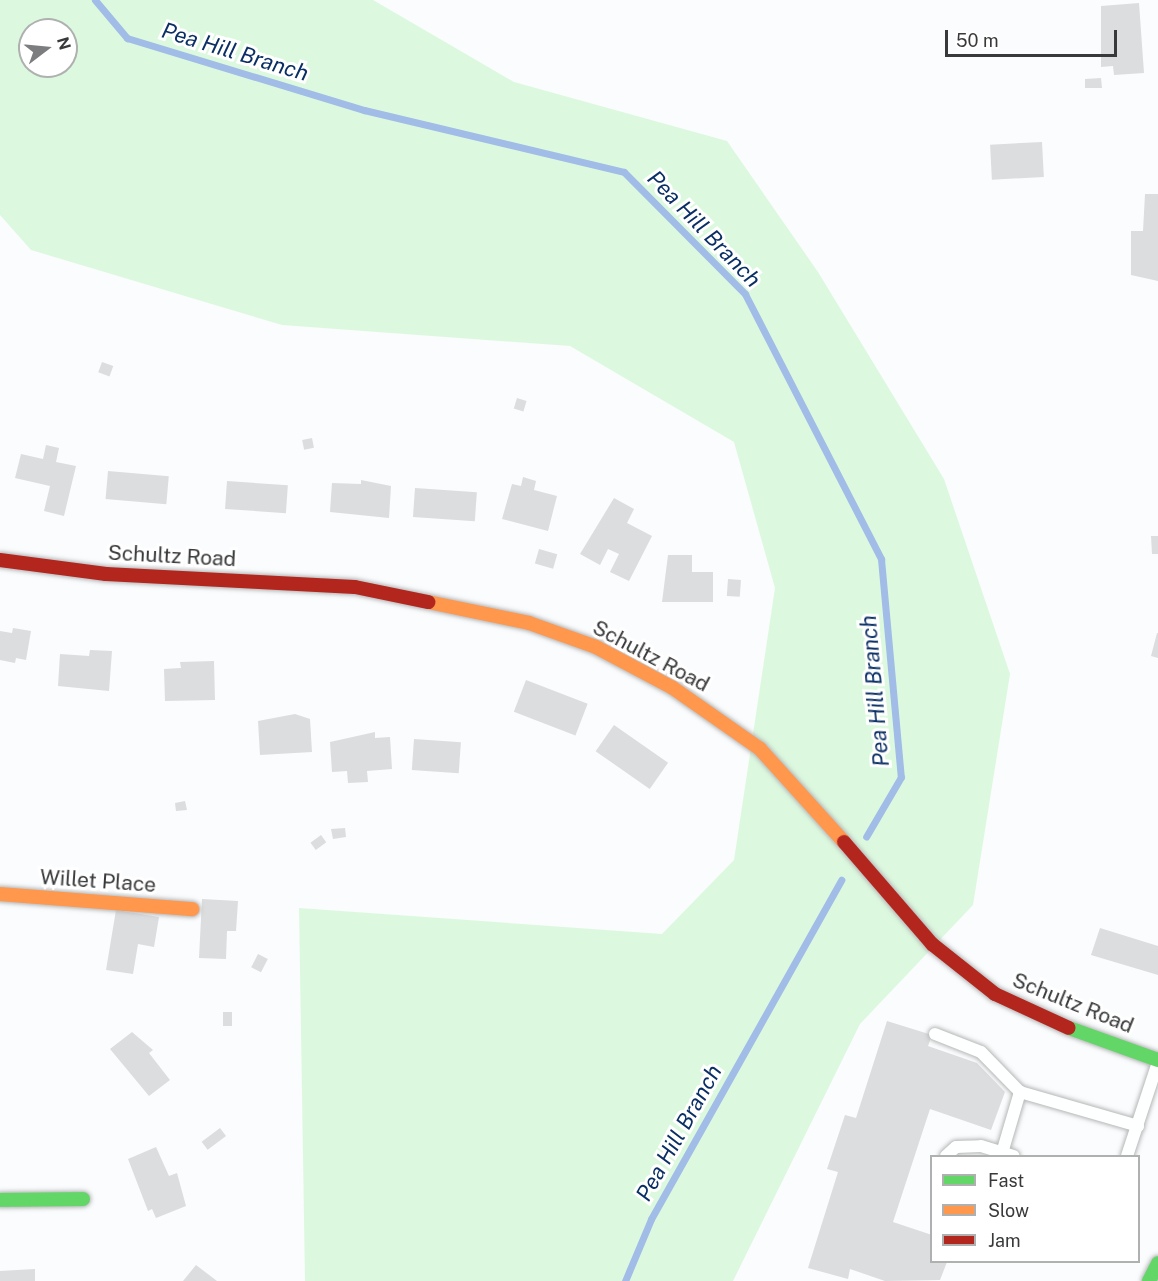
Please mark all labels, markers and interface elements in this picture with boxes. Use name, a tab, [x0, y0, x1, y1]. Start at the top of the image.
water label: Pea Hill Branch	[158, 17, 312, 87]
north arrow	[18, 18, 78, 78]
scale bar	[948, 18, 1120, 56]
text: 50 m	[956, 30, 999, 51]
text: N	[53, 35, 75, 52]
water label: Pea Hill Branch	[642, 165, 766, 293]
street label: Schultz Road	[107, 540, 237, 572]
water label: Pea Hill Branch	[855, 614, 895, 768]
street label: Schultz Road	[588, 615, 714, 697]
street label: Willet Place	[39, 864, 157, 898]
street label: Schultz Road	[1009, 967, 1137, 1039]
water label: Pea Hill Branch	[631, 1060, 727, 1206]
legend	[930, 1155, 1140, 1263]
text: Fast	[988, 1170, 1024, 1191]
text: Slow	[988, 1200, 1029, 1221]
text: Jam	[988, 1230, 1021, 1251]

